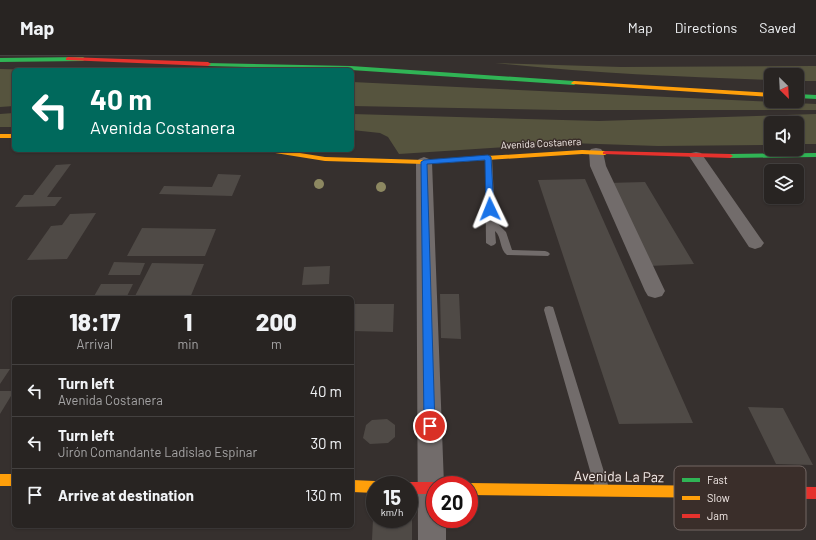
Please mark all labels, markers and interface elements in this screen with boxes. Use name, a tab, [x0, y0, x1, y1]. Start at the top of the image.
text: Map	[20, 16, 54, 39]
text: Map	[628, 19, 653, 36]
text: Directions	[675, 19, 737, 36]
text: Saved	[759, 19, 796, 36]
north arrow	[764, 68, 804, 108]
map controls	[764, 68, 804, 204]
text: 40 m	[90, 82, 152, 116]
icon: left	[24, 84, 76, 136]
text: Avenida Costanera	[90, 116, 235, 138]
button: sound	[764, 116, 804, 156]
street label: Avenida Costanera	[500, 135, 582, 151]
button: layers	[764, 164, 804, 204]
position arrow	[469, 188, 511, 230]
text: 18:17	[69, 307, 120, 336]
text: 1	[184, 307, 192, 336]
text: 200	[256, 307, 297, 336]
text: Arrival	[77, 336, 113, 352]
text: min	[178, 336, 199, 352]
text: m	[271, 336, 282, 352]
text: Turn left	[58, 374, 114, 392]
icon: left	[24, 380, 46, 402]
text: 40 m	[310, 382, 342, 400]
text: Avenida Costanera	[58, 392, 163, 408]
pin	[413, 409, 447, 443]
icon: arrive	[419, 415, 441, 437]
text: Turn left	[58, 426, 114, 444]
icon: left	[24, 432, 46, 454]
text: 30 m	[310, 434, 342, 452]
text: Jirón Comandante Ladislao Espinar	[58, 444, 257, 460]
legend	[674, 466, 806, 530]
street label: Avenida La Paz	[574, 467, 664, 485]
text: Fast	[707, 473, 728, 486]
speed limit sign: 20	[426, 476, 478, 528]
icon: arrive	[24, 484, 46, 506]
text: 15	[383, 485, 401, 509]
text: Arrive at destination	[58, 486, 194, 504]
text: 130 m	[305, 486, 342, 504]
text: Slow	[707, 491, 730, 504]
text: km/h	[381, 506, 403, 518]
text: Jam	[707, 509, 728, 522]

